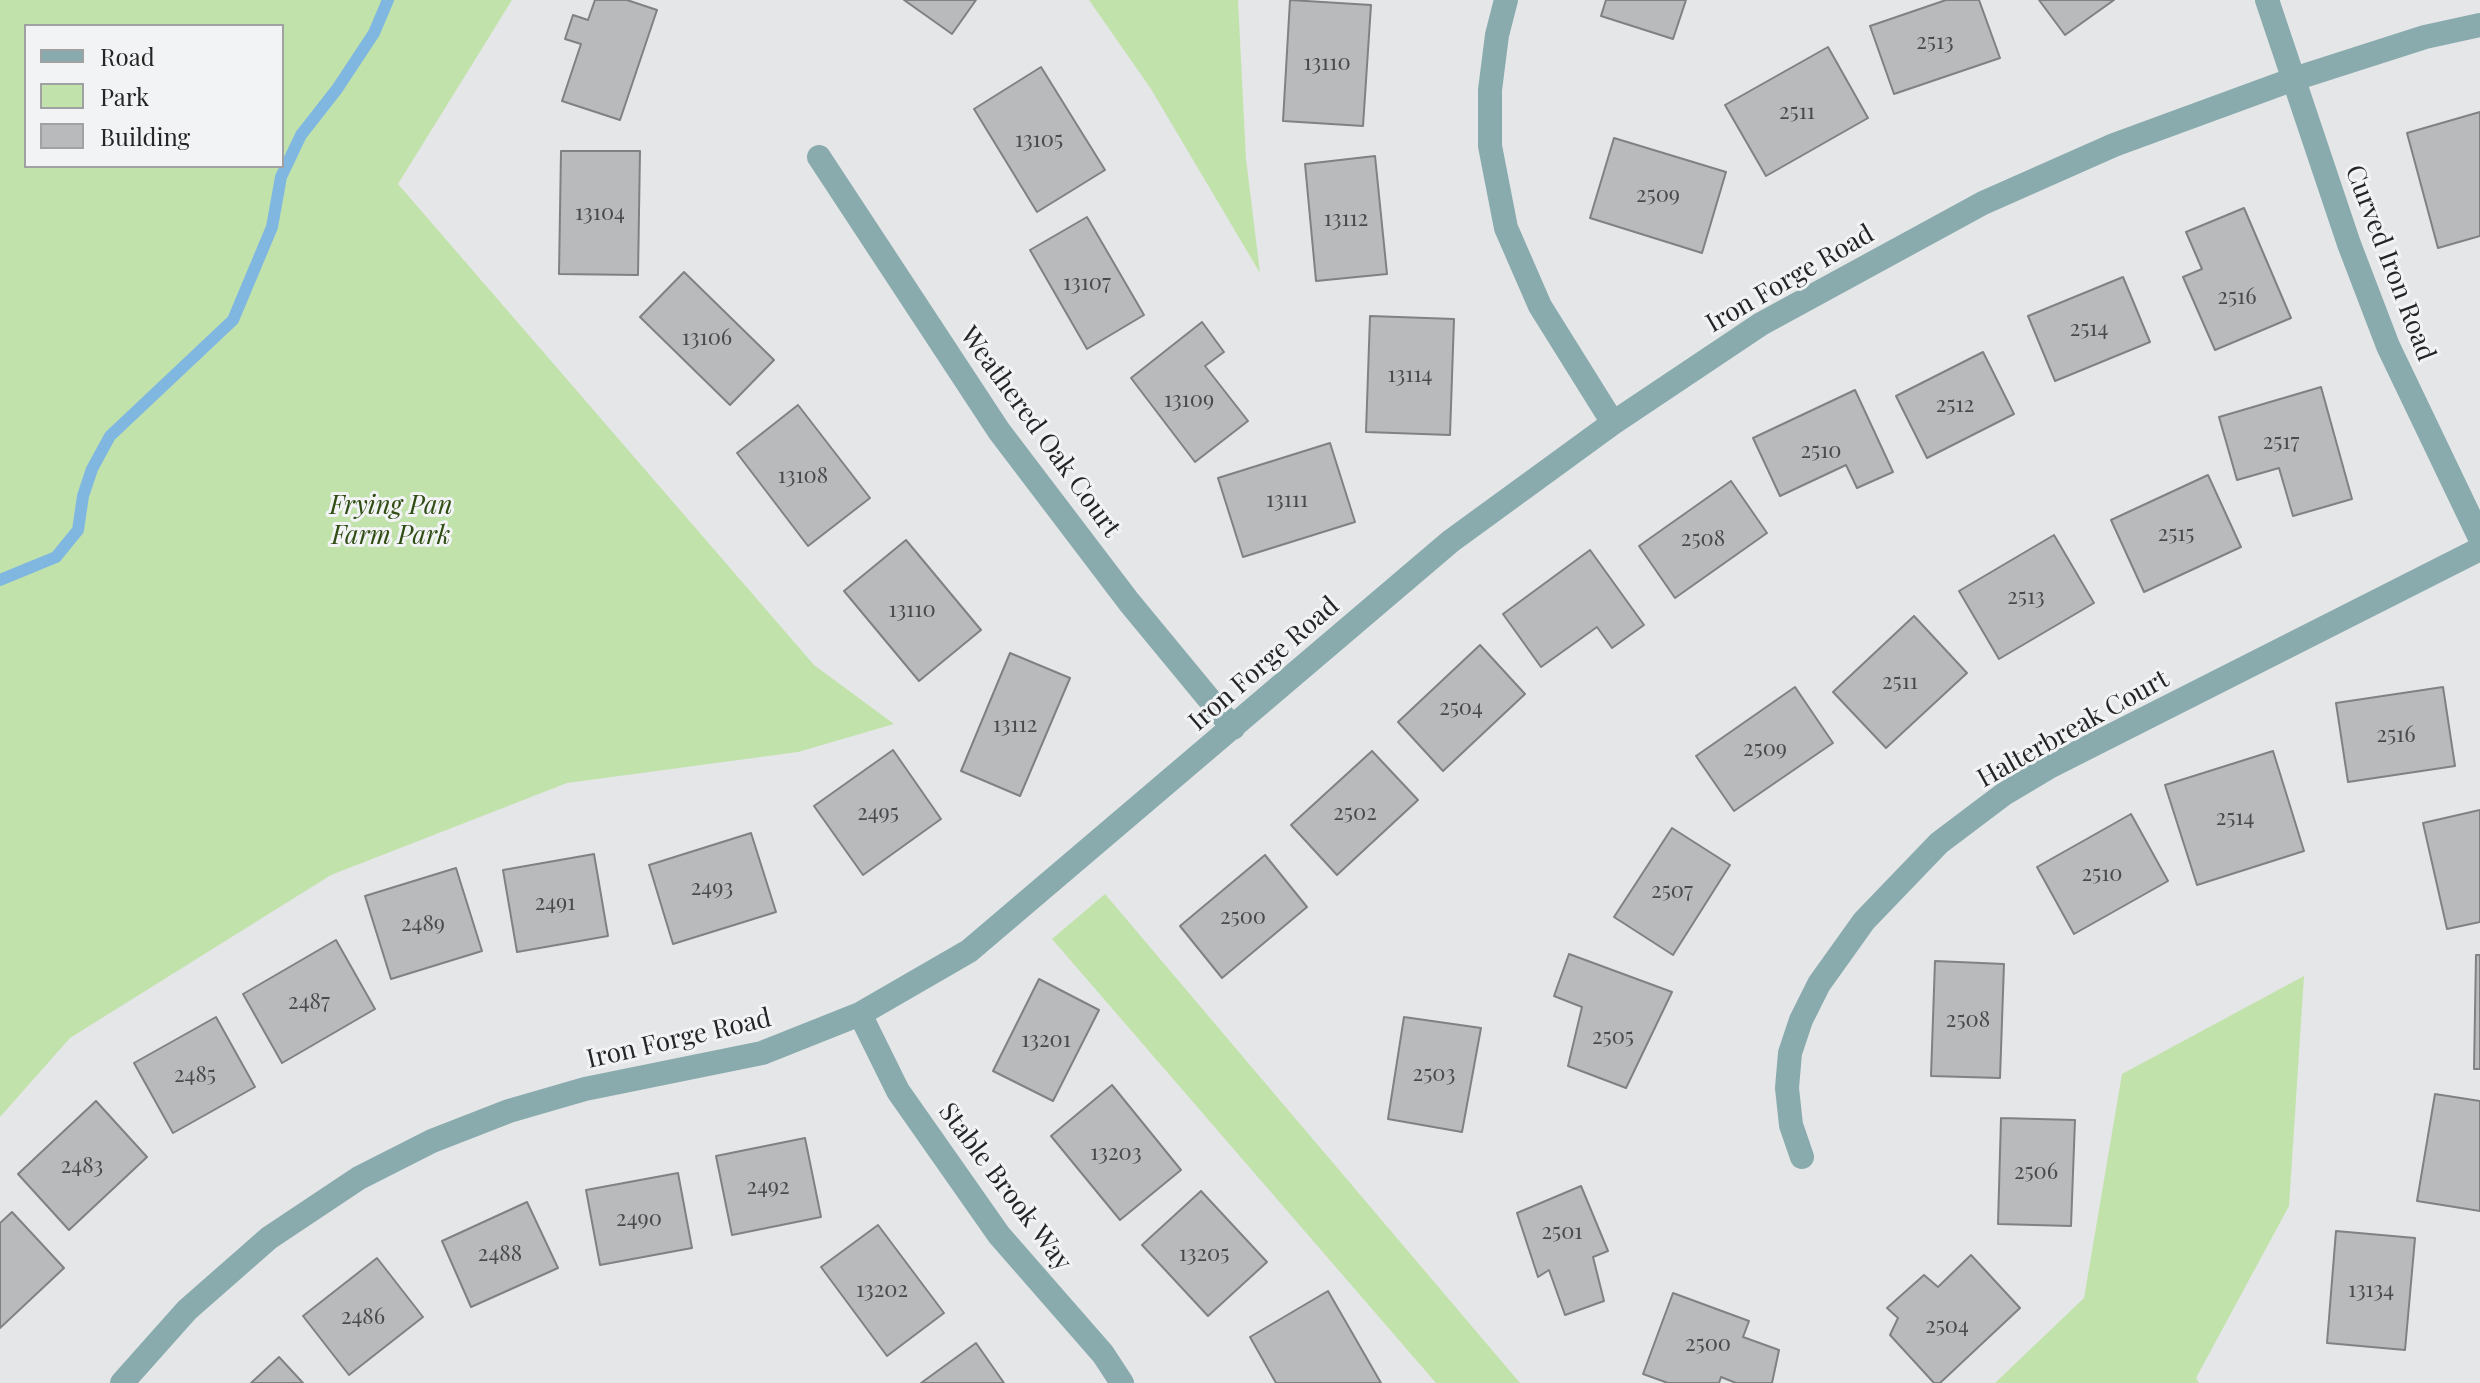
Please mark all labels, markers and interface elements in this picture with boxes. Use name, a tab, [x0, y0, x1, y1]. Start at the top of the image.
legend	[24, 24, 284, 168]
house number: 2513	[1916, 29, 1954, 55]
text: Road	[100, 40, 155, 72]
house number: 13110	[1303, 50, 1351, 76]
text: Park	[100, 80, 149, 112]
house number: 2511	[1779, 99, 1815, 125]
text: Building	[100, 120, 190, 152]
house number: 13105	[1015, 127, 1063, 153]
street label: Curved Iron Road	[2338, 161, 2442, 365]
house number: 2509	[1636, 182, 1680, 208]
house number: 13104	[575, 200, 625, 226]
house number: 13112	[1324, 206, 1368, 232]
street label: Iron Forge Road	[1701, 218, 1879, 340]
house number: 13107	[1063, 270, 1111, 296]
house number: 2516	[2217, 284, 2257, 310]
house number: 2514	[2070, 316, 2108, 342]
street label: Weathered Oak Court	[953, 321, 1127, 543]
house number: 13106	[682, 325, 732, 351]
house number: 13114	[1388, 362, 1432, 388]
house number: 13109	[1164, 387, 1214, 413]
house number: 2512	[1936, 392, 1974, 418]
house number: 2517	[2263, 429, 2299, 455]
house number: 2510	[1800, 438, 1842, 464]
house number: 13108	[778, 463, 828, 489]
house number: 13111	[1266, 487, 1308, 513]
park label: Frying Pan Farm Park	[329, 490, 453, 552]
house number: 2515	[2158, 521, 2194, 547]
house number: 2508	[1681, 526, 1725, 552]
house number: 2513	[2007, 584, 2045, 610]
street label: Iron Forge Road	[1183, 590, 1345, 738]
house number: 13110	[888, 597, 936, 623]
street label: Halterbreak Court	[1972, 663, 2174, 795]
house number: 2511	[1882, 669, 1918, 695]
house number: 2504	[1439, 695, 1483, 721]
house number: 13112	[993, 712, 1037, 738]
house number: 2516	[2376, 722, 2416, 748]
house number: 2509	[1743, 736, 1787, 762]
house number: 2495	[857, 800, 899, 826]
house number: 2502	[1333, 800, 1377, 826]
house number: 2514	[2216, 805, 2254, 831]
house number: 2510	[2081, 861, 2123, 887]
house number: 2493	[691, 875, 733, 901]
house number: 2507	[1651, 878, 1693, 904]
house number: 2491	[535, 890, 575, 916]
house number: 2500	[1220, 904, 1266, 930]
house number: 2489	[401, 911, 445, 937]
house number: 2487	[288, 989, 330, 1015]
street label: Iron Forge Road	[584, 1003, 774, 1075]
house number: 2508	[1946, 1007, 1990, 1033]
house number: 2505	[1592, 1024, 1634, 1050]
house number: 13201	[1021, 1027, 1071, 1053]
house number: 2503	[1413, 1061, 1455, 1087]
house number: 2485	[174, 1062, 216, 1088]
street label: Stable Brook Way	[932, 1097, 1078, 1277]
house number: 13203	[1090, 1140, 1142, 1166]
house number: 2483	[61, 1153, 103, 1179]
house number: 2506	[2014, 1159, 2058, 1185]
house number: 2492	[746, 1174, 790, 1200]
house number: 2490	[616, 1206, 662, 1232]
house number: 2501	[1541, 1219, 1583, 1245]
house number: 2488	[478, 1241, 522, 1267]
house number: 13205	[1179, 1241, 1229, 1267]
house number: 13202	[856, 1277, 908, 1303]
house number: 13134	[2348, 1277, 2394, 1303]
house number: 2486	[341, 1304, 385, 1330]
house number: 2504	[1925, 1313, 1969, 1339]
house number: 2500	[1685, 1331, 1731, 1357]

